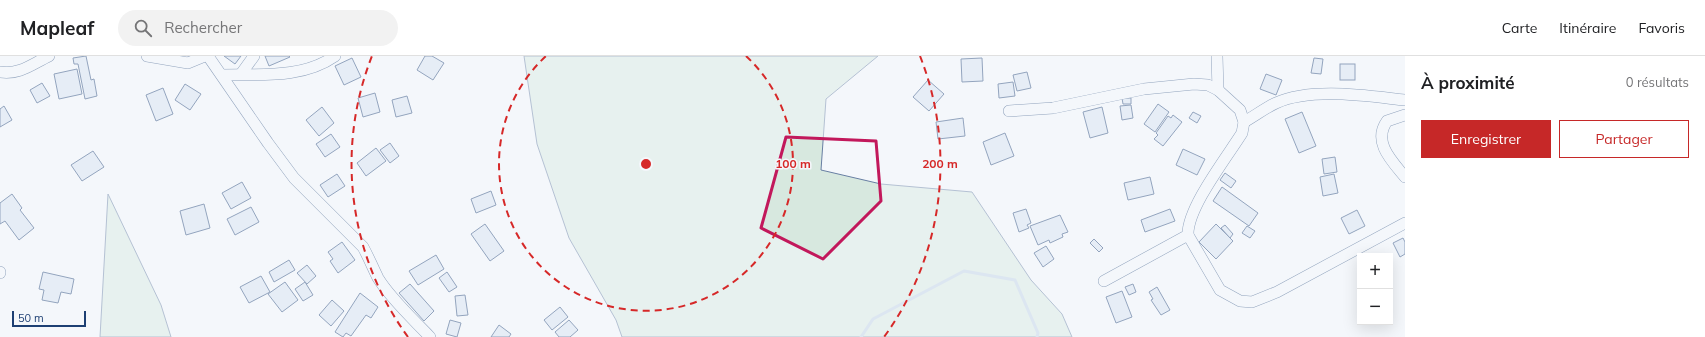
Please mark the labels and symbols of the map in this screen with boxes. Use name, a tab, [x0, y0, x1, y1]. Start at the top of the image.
text: 100 m	[775, 156, 811, 171]
text: 200 m	[922, 156, 958, 171]
centre of rings	[639, 157, 653, 171]
scale bar	[12, 309, 86, 328]

